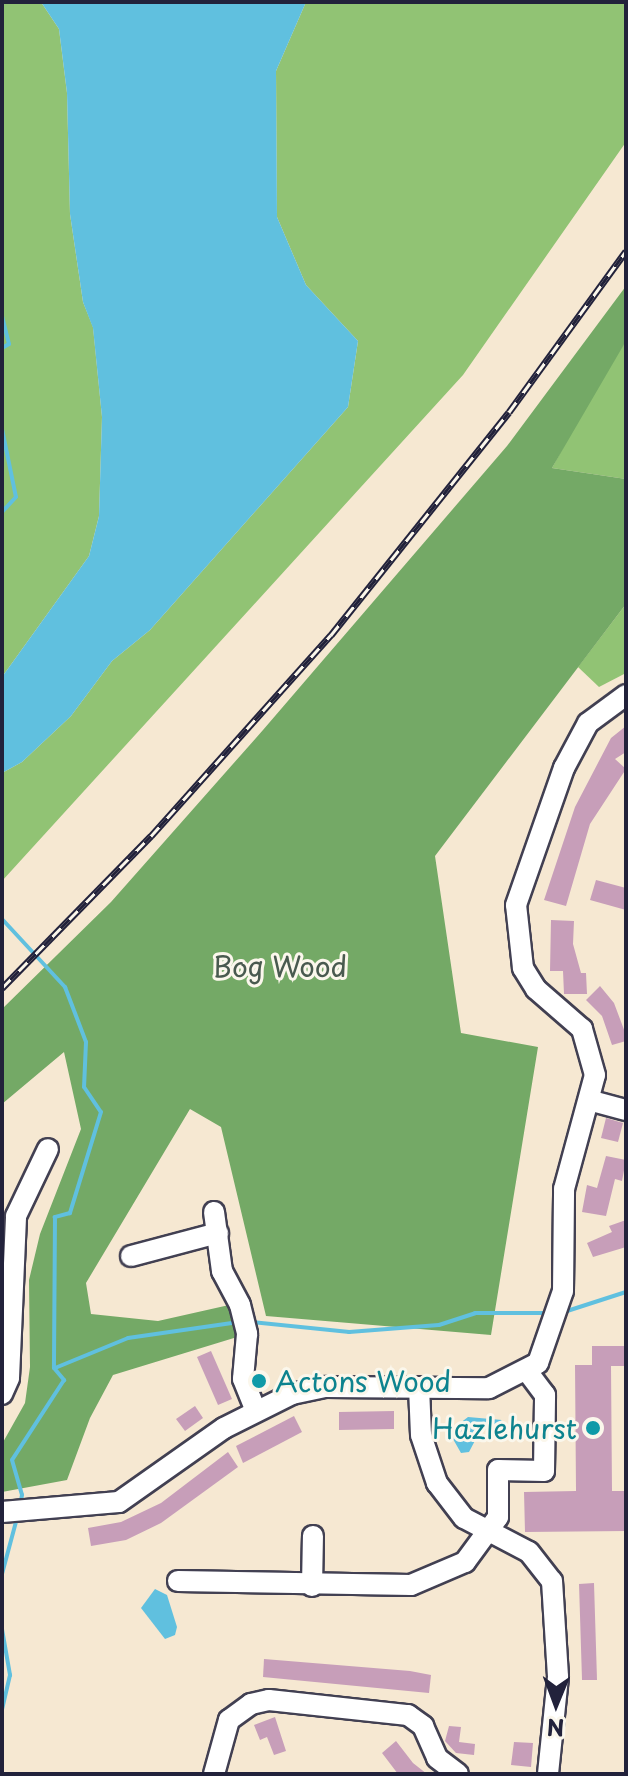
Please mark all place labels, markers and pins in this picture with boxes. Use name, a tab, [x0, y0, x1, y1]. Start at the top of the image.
place label: Actons Wood	[275, 1364, 451, 1398]
marker: Actons Wood	[250, 1372, 268, 1390]
place label: Hazlehurst	[432, 1411, 577, 1445]
marker: Hazlehurst	[584, 1419, 602, 1437]

